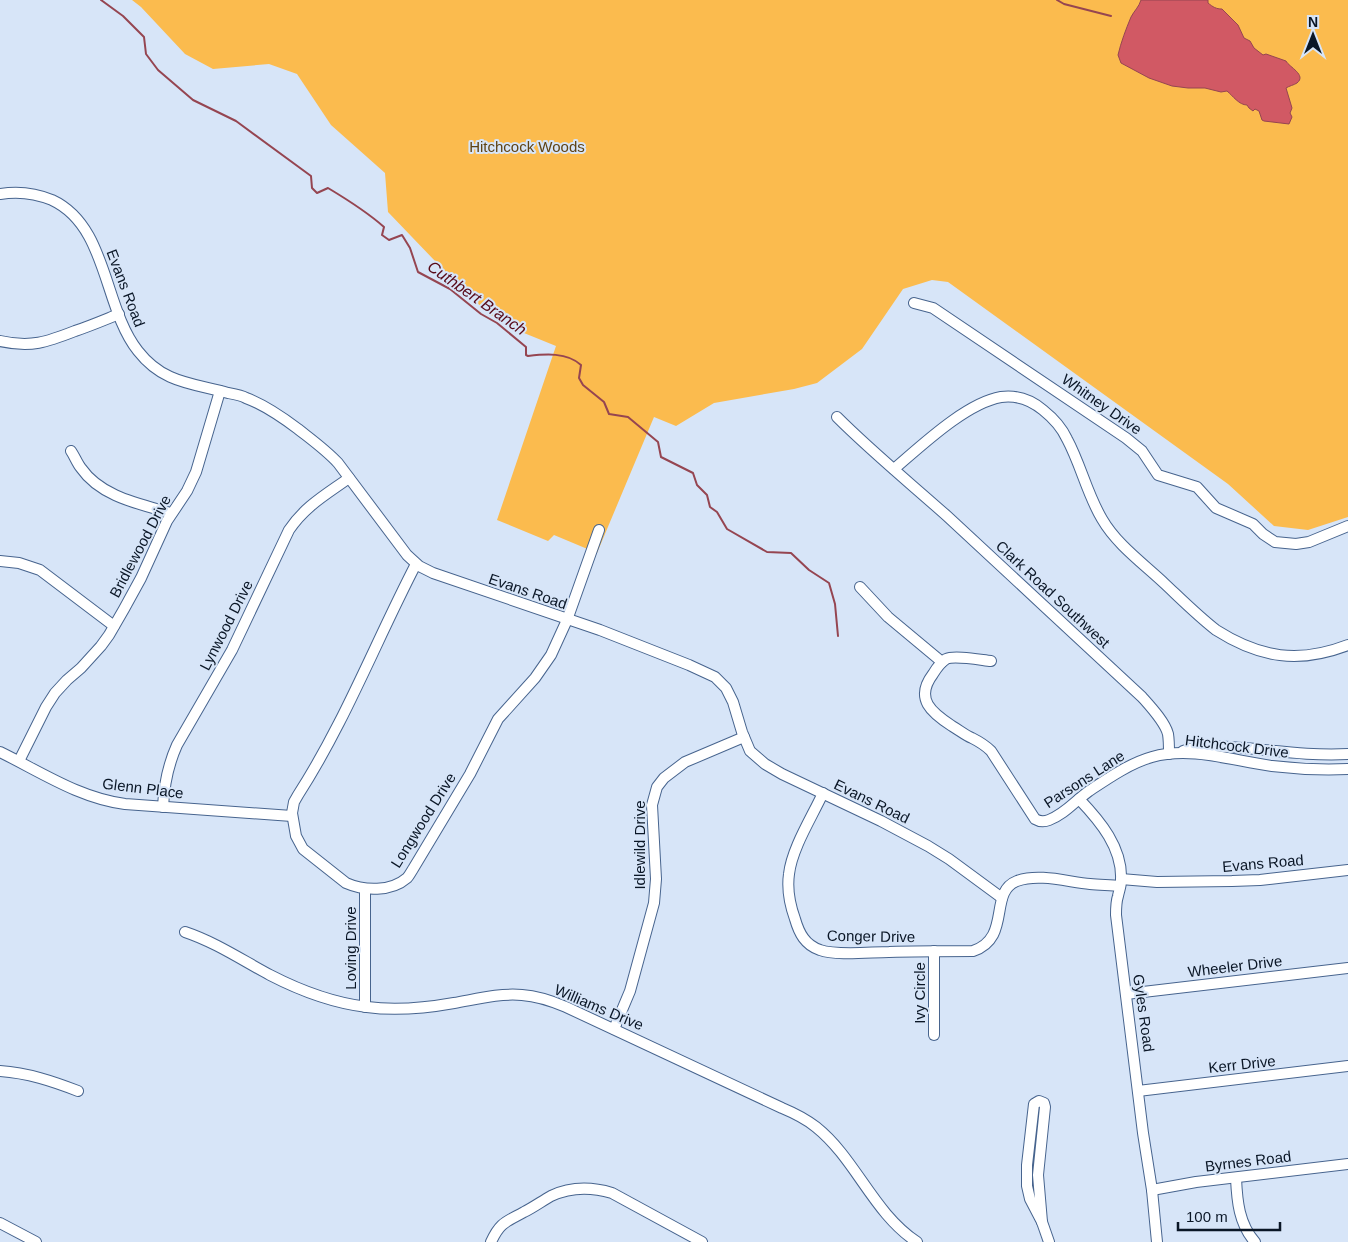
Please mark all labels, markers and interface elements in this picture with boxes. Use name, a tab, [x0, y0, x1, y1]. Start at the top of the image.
north arrow	[1288, 10, 1338, 60]
text: N	[1308, 14, 1318, 30]
park label: Hitchcock Woods	[469, 138, 585, 155]
street label: Evans Road	[103, 247, 149, 329]
water label: Cuthbert Branch	[424, 258, 530, 338]
street label: Whitney Drive	[1059, 370, 1145, 438]
street label: Bridlewood Drive	[106, 492, 174, 600]
street label: Clark Road Southwest	[993, 537, 1114, 652]
street label: Evans Road	[487, 570, 569, 612]
street label: Lynwood Drive	[196, 577, 256, 673]
street label: Hitchcock Drive	[1184, 731, 1290, 761]
street label: Parsons Lane	[1041, 747, 1127, 811]
street label: Longwood Drive	[387, 770, 459, 870]
street label: Glenn Place	[101, 775, 185, 801]
street label: Evans Road	[832, 775, 912, 827]
street label: Idlewild Drive	[631, 800, 648, 890]
street label: Evans Road	[1222, 851, 1304, 875]
street label: Loving Drive	[342, 906, 359, 990]
street label: Conger Drive	[827, 927, 915, 945]
street label: Wheeler Drive	[1187, 952, 1283, 980]
street label: Ivy Circle	[911, 962, 928, 1024]
street label: Gyles Road	[1130, 973, 1158, 1053]
street label: Williams Drive	[552, 981, 646, 1033]
street label: Kerr Drive	[1208, 1052, 1276, 1076]
street label: Byrnes Road	[1204, 1147, 1292, 1175]
scale bar	[1178, 1200, 1280, 1232]
text: 100 m	[1186, 1208, 1228, 1225]

